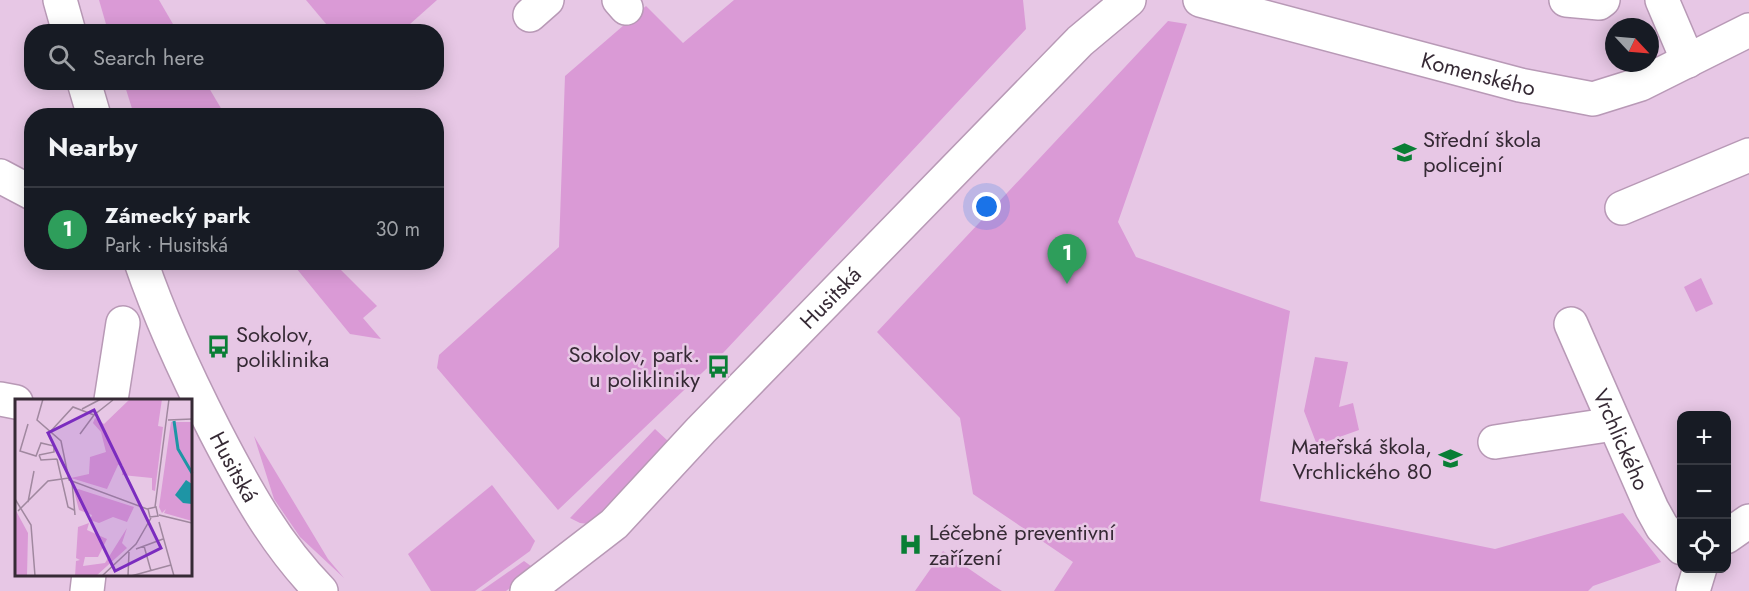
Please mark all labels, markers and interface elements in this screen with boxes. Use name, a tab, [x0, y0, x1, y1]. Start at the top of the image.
north arrow	[1605, 18, 1659, 72]
search box	[24, 24, 444, 90]
icon: search	[45, 41, 78, 74]
text: Search here	[93, 41, 204, 73]
street label: Komenského	[1418, 43, 1538, 104]
place label: Střední škola policejní	[1423, 123, 1541, 180]
text: Nearby	[48, 128, 137, 166]
school or university icon: Střední škola policejní	[1392, 139, 1418, 165]
your location	[972, 192, 1001, 221]
text: Zámecký park	[105, 199, 250, 231]
text: 1	[62, 215, 73, 244]
text: 30 m	[375, 215, 420, 244]
text: Park · Husitská	[105, 231, 228, 260]
pin: 1	[1048, 234, 1086, 284]
street label: Husitská	[792, 259, 868, 336]
place label: Sokolov, poliklinika	[236, 318, 329, 375]
bus stop icon: Sokolov, poliklinika	[205, 334, 231, 360]
place label: Sokolov, park. u polikliniky	[568, 338, 700, 395]
bus stop icon: Sokolov, park. u polikliniky	[705, 354, 731, 380]
street label: Vrchlického	[1585, 384, 1658, 495]
inset map	[15, 399, 192, 576]
map controls	[1677, 411, 1731, 573]
button: +	[1677, 411, 1731, 465]
street label: Husitská	[202, 426, 266, 508]
place label: Mateřská škola, Vrchlického 80	[1291, 430, 1432, 487]
school or university icon: Mateřská škola, Vrchlického 80	[1437, 446, 1463, 472]
button: −	[1677, 465, 1731, 519]
place label: Léčebně preventivní zařízení	[929, 516, 1116, 573]
button: locate	[1677, 519, 1731, 573]
hospital icon: Léčebně preventivní zařízení	[898, 532, 924, 558]

